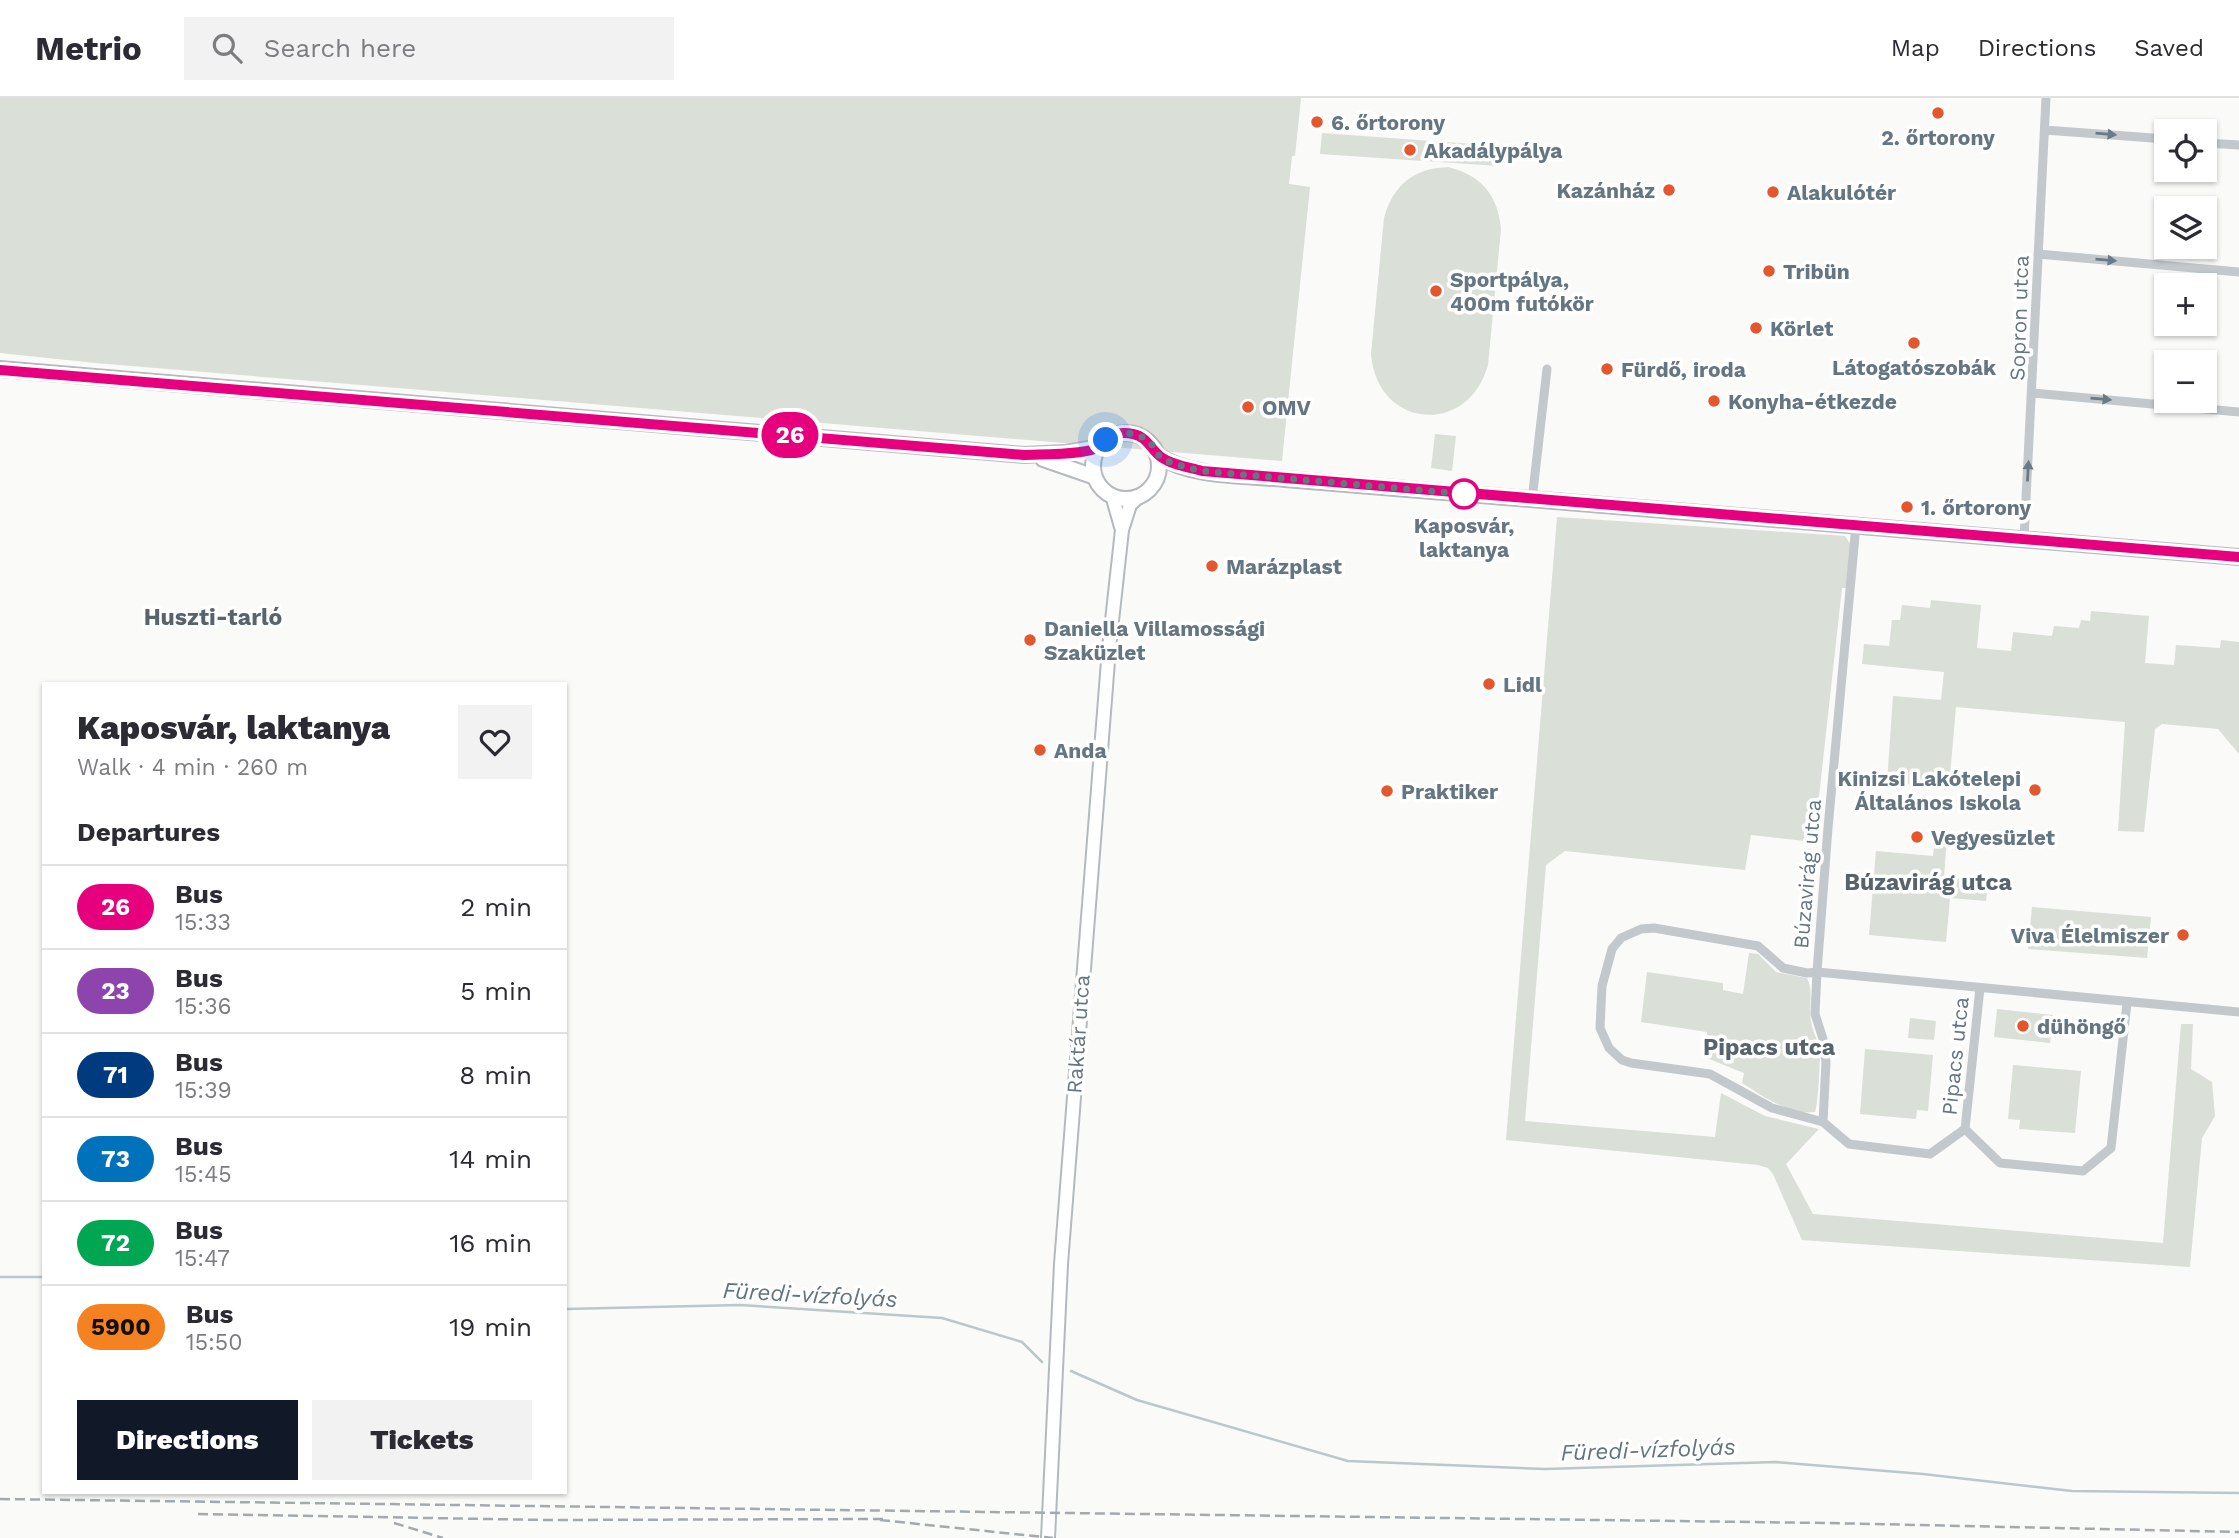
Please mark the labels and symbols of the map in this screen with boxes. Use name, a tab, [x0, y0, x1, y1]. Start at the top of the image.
marker: 2. őrtorony	[1930, 105, 1946, 121]
place label: 6. őrtorony	[1331, 110, 1445, 135]
marker: 6. őrtorony	[1309, 114, 1325, 130]
place label: 2. őrtorony	[1881, 125, 1995, 150]
one-way arrow	[2095, 129, 2117, 140]
place label: Akadálypálya	[1424, 138, 1563, 163]
marker: Akadálypálya	[1402, 142, 1418, 158]
place label: Kazánház	[1556, 178, 1655, 203]
place label: Alakulótér	[1787, 180, 1896, 205]
marker: Kazánház	[1661, 182, 1677, 198]
marker: Alakulótér	[1765, 184, 1781, 200]
street label: Sopron utca	[2004, 255, 2034, 381]
one-way arrow	[2096, 255, 2118, 266]
place label: Tribün	[1783, 259, 1850, 284]
marker: Tribün	[1761, 263, 1777, 279]
place label: Sportpálya, 400m futókör	[1450, 267, 1594, 316]
marker: Sportpálya, 400m futókör	[1428, 283, 1444, 299]
place label: Körlet	[1770, 316, 1833, 341]
marker: Körlet	[1748, 320, 1764, 336]
marker: Látogatószobák	[1906, 335, 1922, 351]
place label: Látogatószobák	[1832, 355, 1997, 380]
place label: Fürdő, iroda	[1621, 357, 1747, 382]
marker: Fürdő, iroda	[1599, 361, 1615, 377]
place label: Konyha-étkezde	[1728, 389, 1897, 414]
marker: Konyha-étkezde	[1706, 393, 1722, 409]
one-way arrow	[2090, 394, 2112, 405]
place label: OMV	[1262, 395, 1312, 420]
marker: OMV	[1240, 399, 1256, 415]
line badge: 26	[758, 412, 822, 458]
your location	[1088, 422, 1123, 457]
one-way arrow	[2023, 460, 2034, 482]
marker: Kaposvár, laktanya	[1449, 479, 1479, 509]
place label: 1. őrtorony	[1921, 495, 2031, 520]
marker: 1. őrtorony	[1899, 499, 1915, 515]
place label: Kaposvár, laktanya	[1414, 513, 1514, 562]
place label: Marázplast	[1226, 554, 1342, 579]
marker: Marázplast	[1204, 558, 1220, 574]
district label: Huszti-tarló	[144, 604, 282, 631]
place label: Daniella Villamossági Szaküzlet	[1044, 616, 1265, 665]
marker: Daniella Villamossági Szaküzlet	[1022, 632, 1038, 648]
place label: Lidl	[1503, 672, 1542, 697]
marker: Lidl	[1481, 676, 1497, 692]
place label: Anda	[1054, 738, 1107, 763]
marker: Anda	[1032, 742, 1048, 758]
place label: Kinizsi Lakótelepi Általános Iskola	[1838, 766, 2022, 815]
place label: Praktiker	[1401, 779, 1498, 804]
marker: Kinizsi Lakótelepi Általános Iskola	[2027, 782, 2043, 798]
marker: Praktiker	[1379, 783, 1395, 799]
street label: Búzavirág utca	[1788, 798, 1826, 950]
place label: Vegyesüzlet	[1931, 825, 2055, 850]
marker: Vegyesüzlet	[1909, 829, 1925, 845]
district label: Búzavirág utca	[1844, 869, 2012, 896]
place label: Viva Élelmiszer	[2011, 923, 2169, 948]
marker: Viva Élelmiszer	[2175, 927, 2191, 943]
street label: Raktár utca	[1061, 974, 1095, 1094]
street label: Pipacs utca	[1936, 995, 1974, 1116]
place label: dühöngő	[2037, 1014, 2126, 1039]
marker: dühöngő	[2015, 1018, 2031, 1034]
district label: Pipacs utca	[1703, 1034, 1836, 1061]
water label: Füredi-vízfolyás	[722, 1277, 898, 1313]
water label: Füredi-vízfolyás	[1560, 1433, 1736, 1467]

